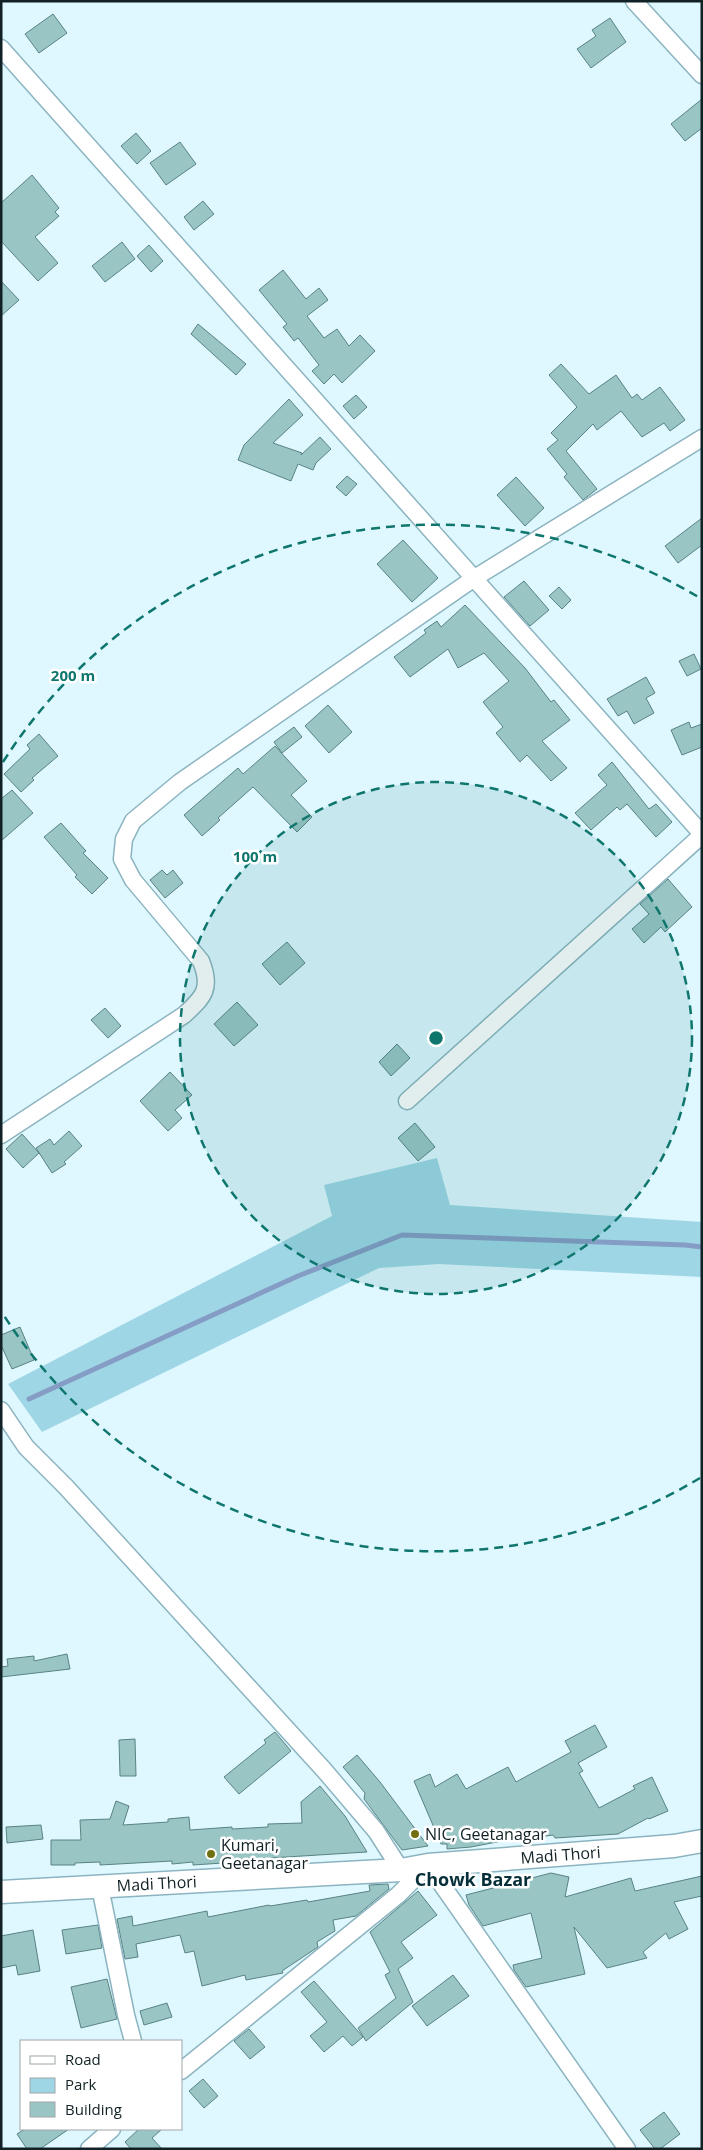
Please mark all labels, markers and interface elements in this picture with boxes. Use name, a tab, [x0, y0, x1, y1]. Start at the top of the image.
text: 200 m	[51, 665, 95, 685]
text: 100 m	[233, 846, 277, 866]
centre of rings	[427, 1029, 445, 1047]
place label: NIC, Geetanagar	[425, 1823, 547, 1845]
marker: NIC, Geetanagar	[409, 1828, 421, 1840]
place label: Kumari, Geetanagar	[221, 1834, 308, 1874]
street label: Madi Thori	[520, 1841, 601, 1869]
marker: Kumari, Geetanagar	[205, 1848, 217, 1860]
district label: Chowk Bazar	[415, 1867, 531, 1891]
street label: Madi Thori	[116, 1870, 197, 1897]
legend	[20, 2040, 182, 2130]
text: Road	[65, 2049, 101, 2069]
text: Park	[65, 2074, 96, 2094]
text: Building	[65, 2099, 122, 2119]

